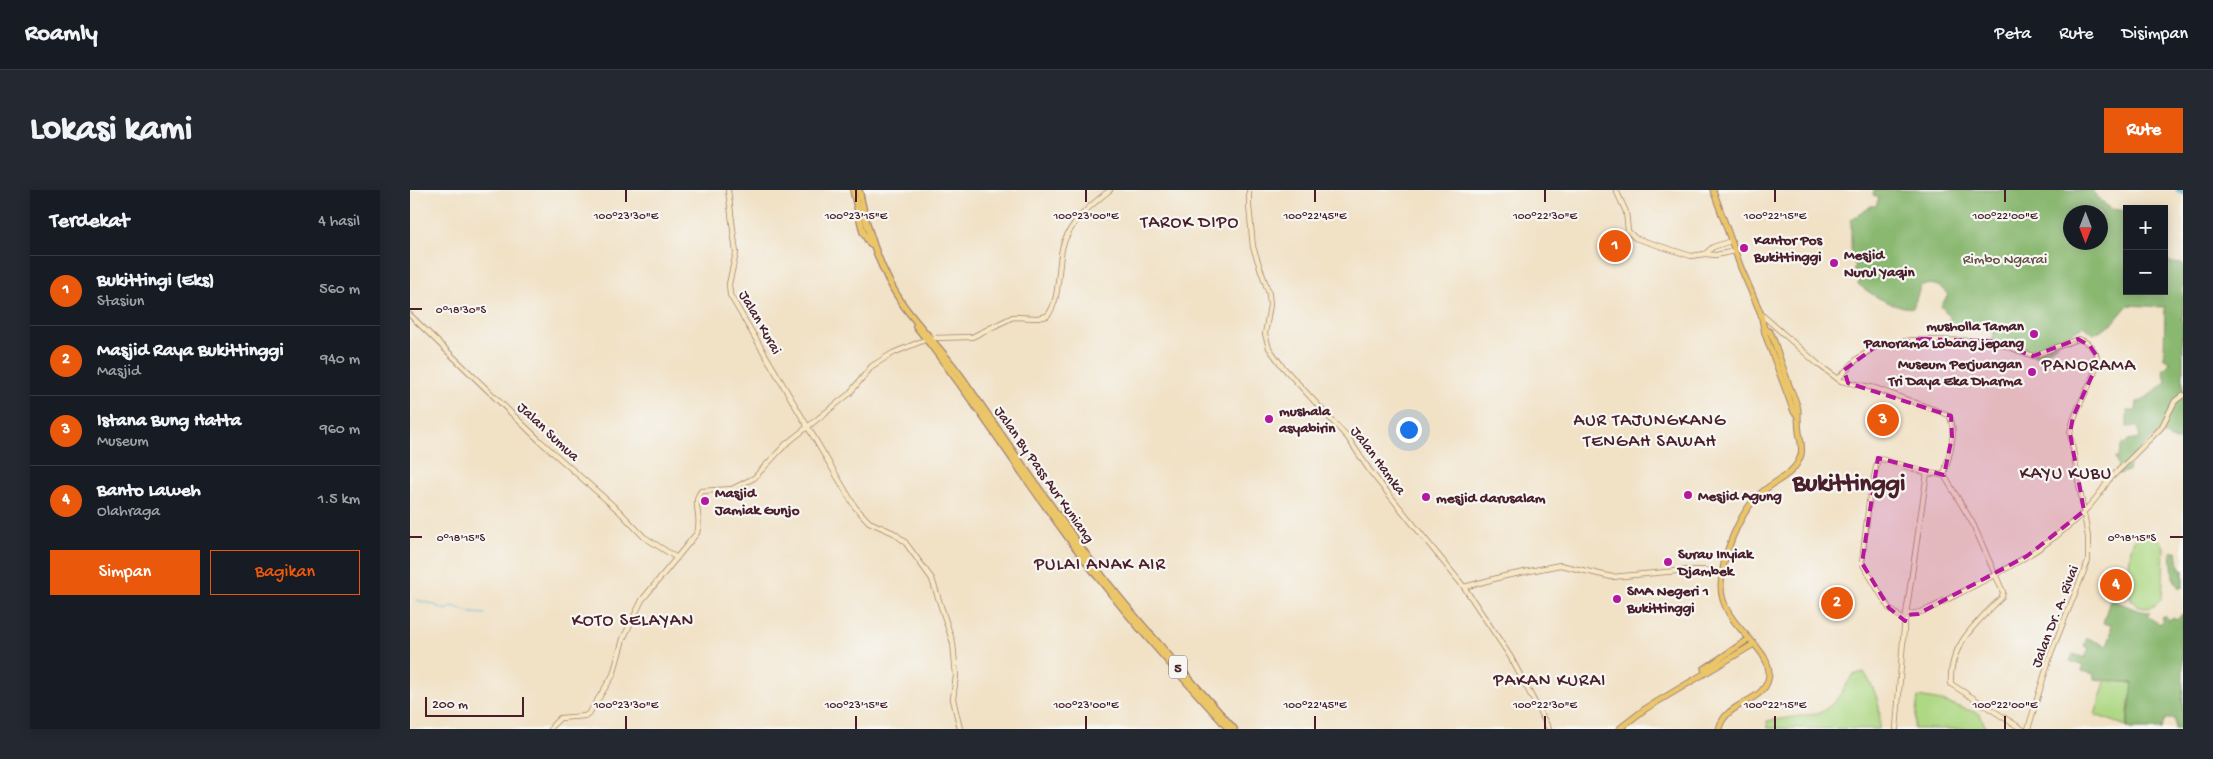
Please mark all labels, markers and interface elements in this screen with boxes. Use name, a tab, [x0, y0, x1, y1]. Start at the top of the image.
text: Roamly	[25, 20, 98, 49]
text: Peta	[1995, 24, 2031, 45]
text: Rute	[2059, 24, 2094, 45]
text: Disimpan	[2122, 24, 2188, 45]
button: Rute	[2104, 108, 2183, 153]
text: Lokasi kami	[30, 110, 192, 151]
north arrow	[2063, 205, 2108, 250]
map controls	[2123, 205, 2168, 295]
button: +	[2123, 205, 2168, 250]
text: Terdekat	[50, 210, 129, 235]
text: 100°23'30"E	[593, 210, 659, 224]
text: 100°23'15"E	[824, 210, 888, 224]
text: 100°23'00"E	[1052, 210, 1119, 224]
text: 100°22'45"E	[1282, 210, 1347, 224]
text: 100°22'30"E	[1512, 210, 1578, 224]
text: 100°22'15"E	[1743, 210, 1807, 224]
text: 100°22'00"E	[1972, 210, 2038, 224]
text: 4 hasil	[318, 213, 360, 232]
district label: TAROK DIPO	[1140, 213, 1239, 234]
pin: 1	[1599, 227, 1631, 265]
place label: Kantor Pos Bukittinggi	[1753, 232, 1824, 267]
marker: Kantor Pos Bukittinggi	[1738, 242, 1750, 254]
place label: Mesjid Nurul Yaqin	[1844, 247, 1916, 282]
button: −	[2123, 250, 2168, 295]
park label: Rimbo Ngarai	[1963, 251, 2047, 269]
marker: Mesjid Nurul Yaqin	[1828, 257, 1840, 269]
text: Bukittingi (Eks)	[97, 270, 214, 293]
text: 1	[63, 281, 69, 300]
text: 560 m	[319, 281, 360, 300]
street label: Jalan Kurai	[734, 288, 785, 358]
text: Stasiun	[97, 293, 144, 312]
text: 0°18'30"S	[436, 304, 487, 318]
place label: musholla Taman Panorama Lobang jepang	[1863, 318, 2025, 353]
marker: musholla Taman Panorama Lobang jepang	[2028, 328, 2040, 340]
text: Masjid Raya Bukittinggi	[97, 340, 284, 363]
text: 2	[62, 351, 70, 370]
text: 940 m	[320, 351, 360, 370]
place label: Museum Perjuangan Tri Daya Eka Dharma	[1887, 356, 2023, 391]
district label: PANORAMA	[2041, 356, 2137, 377]
text: Masjid	[97, 363, 140, 382]
marker: Museum Perjuangan Tri Daya Eka Dharma	[2026, 366, 2038, 378]
street label: Jalan Sumua	[513, 399, 583, 466]
pin: 3	[1867, 401, 1899, 439]
street label: Jalan By Pass Aur Kuniang	[989, 403, 1097, 547]
place label: mushala asyabirin	[1278, 403, 1336, 438]
text: Istana Bung Hatta	[97, 410, 241, 433]
district label: AUR TAJUNGKANG TENGAH SAWAH	[1574, 411, 1726, 453]
marker: mushala asyabirin	[1263, 413, 1275, 425]
your location	[1396, 417, 1422, 443]
text: 3	[62, 421, 70, 440]
text: 960 m	[320, 421, 360, 440]
street label: Jalan Hamka	[1346, 423, 1409, 500]
text: Museum	[97, 433, 149, 452]
district label: KAYU KUBU	[2020, 464, 2112, 485]
district label: Bukittinggi	[1792, 471, 1905, 500]
text: Banto Laweh	[97, 480, 201, 503]
place label: Masjid Jamiak Gunjo	[714, 485, 800, 520]
place label: Mesjid Agung	[1698, 488, 1782, 506]
marker: Mesjid Agung	[1682, 489, 1694, 501]
place label: mesjid darusalam	[1436, 490, 1546, 508]
text: 4	[62, 491, 70, 510]
text: 1.5 km	[318, 491, 360, 510]
marker: mesjid darusalam	[1420, 491, 1432, 503]
marker: Masjid Jamiak Gunjo	[699, 495, 711, 507]
text: Olahraga	[97, 503, 160, 522]
text: 0°18'15"S	[437, 532, 486, 546]
text: 0°18'15"S	[2108, 532, 2157, 546]
place label: Surau Inyiak Djambek	[1676, 546, 1755, 581]
button: Simpan	[50, 550, 200, 595]
button: Bagikan	[210, 550, 360, 595]
district label: PULAI ANAK AIR	[1033, 555, 1166, 576]
marker: Surau Inyiak Djambek	[1662, 556, 1674, 568]
street label: Jalan Dr. A. Rivai	[2028, 563, 2084, 671]
pin: 4	[2100, 566, 2132, 604]
place label: SMA Negeri 1 Bukittinggi	[1626, 583, 1709, 618]
pin: 2	[1821, 584, 1853, 622]
marker: SMA Negeri 1 Bukittinggi	[1611, 593, 1623, 605]
district label: KOTO SELAYAN	[572, 611, 694, 632]
road number: 5	[1169, 656, 1187, 678]
district label: PAKAN KURAI	[1493, 671, 1606, 692]
scale bar	[425, 694, 524, 717]
text: 200 m	[432, 697, 468, 714]
text: 100°23'30"E	[593, 699, 659, 713]
text: 100°23'15"E	[824, 699, 888, 713]
text: 100°23'00"E	[1052, 699, 1119, 713]
text: 100°22'45"E	[1282, 699, 1347, 713]
text: 100°22'30"E	[1512, 699, 1578, 713]
text: 100°22'15"E	[1743, 699, 1807, 713]
text: 100°22'00"E	[1972, 699, 2038, 713]

